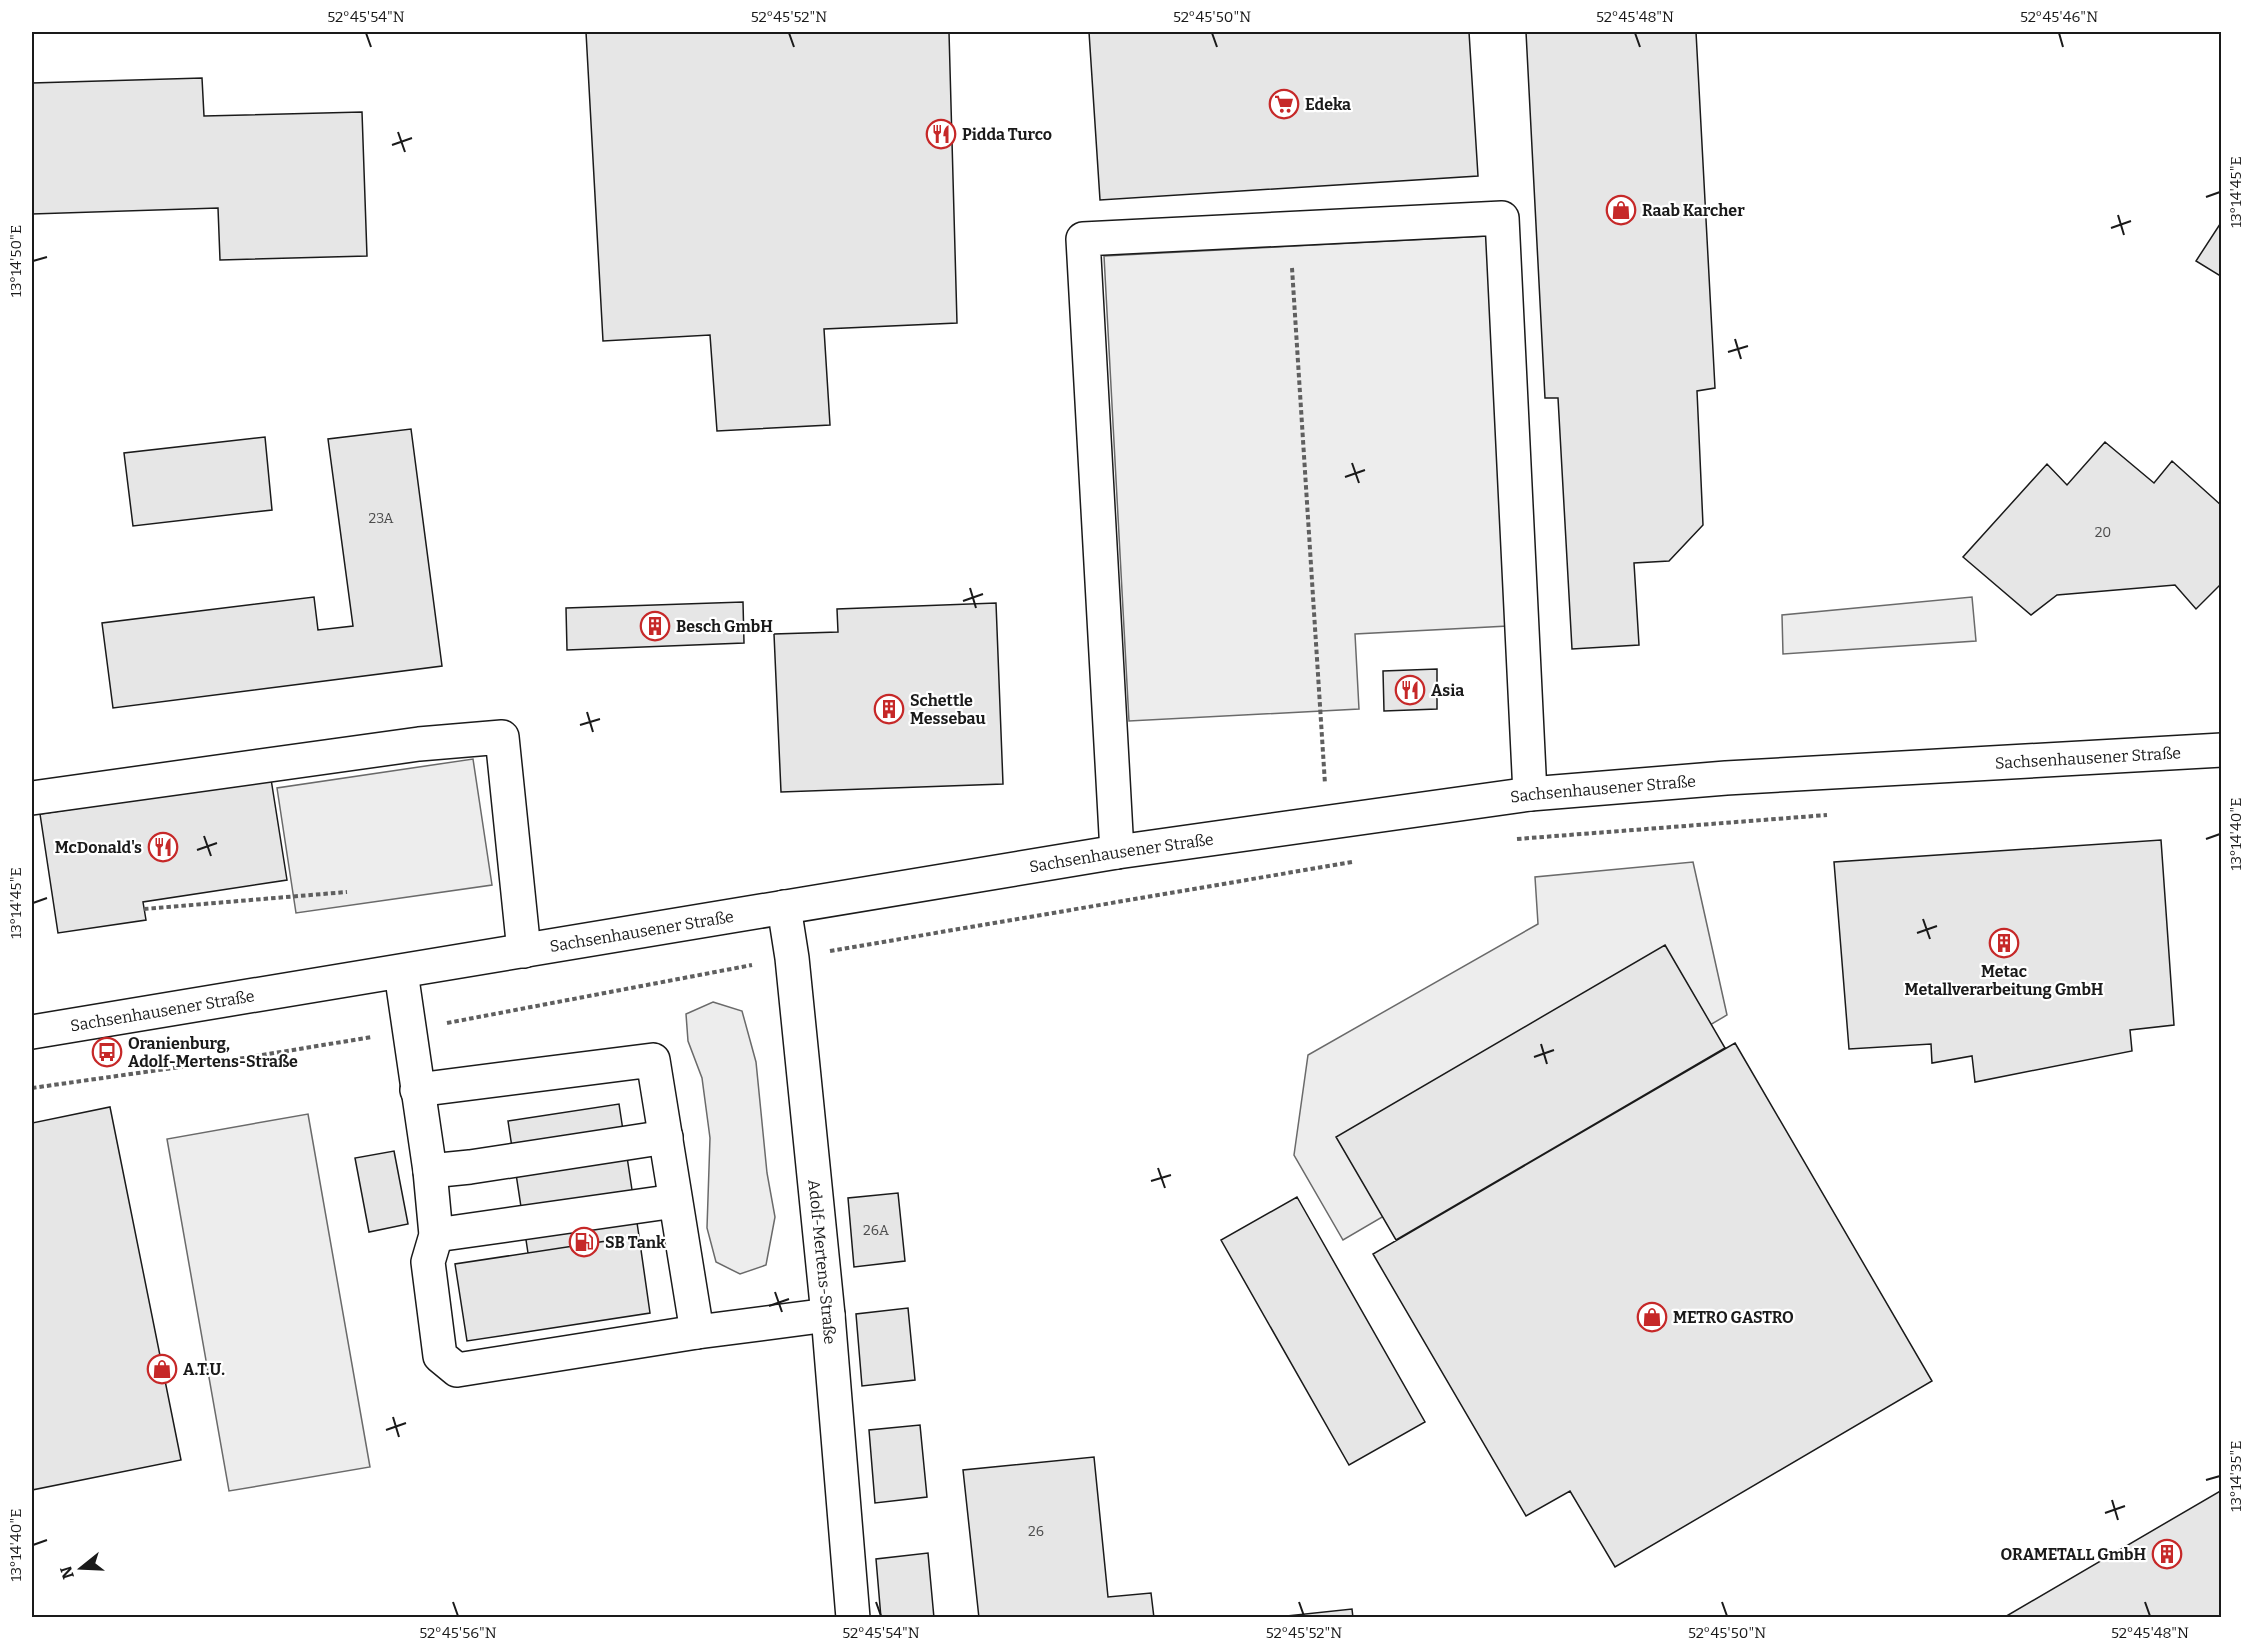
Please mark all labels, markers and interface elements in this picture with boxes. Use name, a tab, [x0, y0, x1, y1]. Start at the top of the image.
text: 52°45'54"N	[327, 8, 405, 26]
text: 52°45'52"N	[751, 8, 827, 26]
text: 52°45'50"N	[1173, 8, 1251, 26]
text: 52°45'48"N	[1596, 8, 1674, 26]
text: 52°45'46"N	[2020, 8, 2098, 26]
supermarket icon: Edeka	[1268, 88, 1300, 120]
place label: Edeka	[1305, 95, 1351, 114]
restaurant icon: Pidda Turco	[925, 118, 957, 150]
place label: Pidda Turco	[962, 125, 1052, 144]
text: 13°14'45"E	[2227, 156, 2245, 228]
shop icon: Raab Karcher	[1605, 194, 1637, 226]
place label: Raab Karcher	[1642, 201, 1745, 220]
text: 13°14'50"E	[7, 225, 25, 297]
house number: 23A	[369, 510, 394, 527]
house number: 20	[2095, 524, 2111, 541]
building icon: Besch GmbH	[639, 610, 671, 642]
place label: Besch GmbH	[676, 617, 773, 636]
restaurant icon: Asia	[1394, 674, 1426, 706]
place label: Asia	[1431, 681, 1464, 700]
place label: Schettle Messebau	[910, 691, 986, 728]
building icon: Schettle Messebau	[873, 693, 905, 725]
street label: Sachsenhausener Straße	[1994, 743, 2181, 773]
street label: Sachsenhausener Straße	[1509, 772, 1697, 807]
text: 13°14'40"E	[2227, 797, 2245, 871]
street label: Sachsenhausener Straße	[1028, 830, 1215, 876]
restaurant icon: McDonald's	[147, 831, 179, 863]
place label: McDonald's	[55, 838, 142, 857]
text: 13°14'45"E	[7, 867, 25, 939]
street label: Sachsenhausener Straße	[548, 907, 735, 956]
building icon: Metac Metallverarbeitung GmbH	[1988, 927, 2020, 959]
place label: Metac Metallverarbeitung GmbH	[1905, 962, 2104, 999]
street label: Sachsenhausener Straße	[69, 986, 256, 1036]
place label: Oranienburg, Adolf-Mertens-Straße	[128, 1034, 298, 1071]
bus stop icon: Oranienburg, Adolf-Mertens-Straße	[91, 1036, 123, 1068]
street label: Adolf-Mertens-Straße	[804, 1178, 839, 1345]
house number: 26A	[863, 1222, 889, 1239]
fuel station icon: SB Tank	[568, 1226, 600, 1258]
place label: SB Tank	[605, 1233, 666, 1252]
shop icon: METRO GASTRO	[1636, 1301, 1668, 1333]
place label: METRO GASTRO	[1673, 1308, 1794, 1327]
shop icon: A.T.U.	[146, 1353, 178, 1385]
place label: A.T.U.	[183, 1360, 225, 1379]
text: 13°14'35"E	[2227, 1440, 2245, 1512]
text: 13°14'40"E	[7, 1508, 25, 1582]
house number: 26	[1028, 1523, 1044, 1540]
north arrow	[51, 1538, 111, 1598]
building icon: ORAMETALL GmbH	[2151, 1538, 2183, 1570]
place label: ORAMETALL GmbH	[2000, 1545, 2146, 1564]
text: N	[56, 1564, 78, 1581]
text: 52°45'56"N	[419, 1624, 497, 1642]
text: 52°45'54"N	[842, 1624, 920, 1642]
text: 52°45'52"N	[1266, 1624, 1342, 1642]
text: 52°45'50"N	[1688, 1624, 1766, 1642]
text: 52°45'48"N	[2111, 1624, 2189, 1642]

